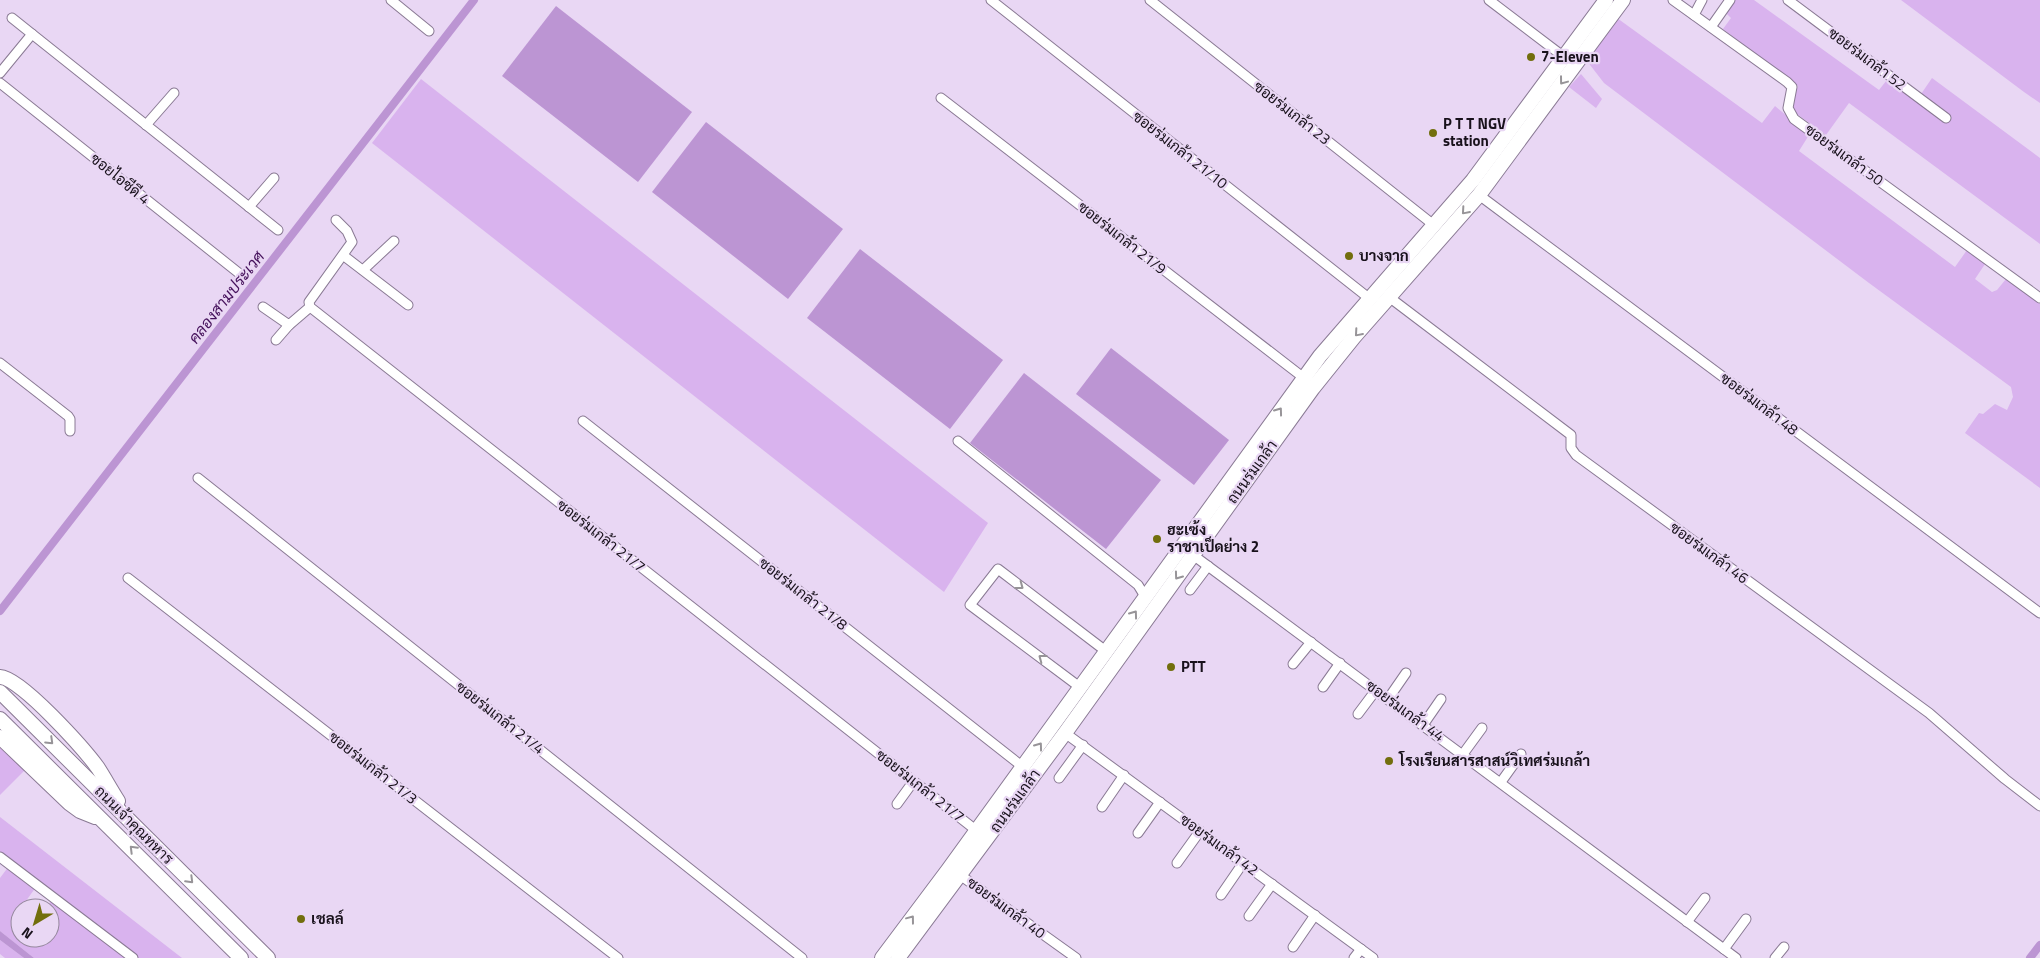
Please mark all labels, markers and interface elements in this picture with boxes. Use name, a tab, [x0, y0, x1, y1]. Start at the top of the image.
street label: ซอยร่มเกล้า 52	[1823, 22, 1911, 96]
place label: 7-Eleven	[1541, 45, 1599, 68]
marker: 7-Eleven	[1525, 51, 1537, 63]
street label: ซอยร่มเกล้า 23	[1249, 75, 1336, 150]
one-way arrow	[1560, 75, 1569, 85]
street label: ซอยร่มเกล้า 21/10	[1128, 105, 1233, 194]
place label: P T T NGV station	[1443, 112, 1506, 152]
street label: ซอยร่มเกล้า 50	[1800, 118, 1888, 191]
marker: P T T NGV station	[1427, 127, 1439, 139]
street label: ซอยไอซีดี 4	[85, 147, 155, 210]
street label: ซอยร่มเกล้า 21/9	[1073, 196, 1172, 280]
one-way arrow	[1462, 206, 1471, 215]
place label: บางจาก	[1359, 244, 1409, 267]
water label: คลองสามประเวศ	[182, 245, 270, 349]
marker: บางจาก	[1343, 250, 1355, 262]
one-way arrow	[1354, 327, 1363, 336]
street label: ซอยร่มเกล้า 48	[1715, 367, 1803, 441]
one-way arrow	[1274, 408, 1282, 417]
street label: ถนนร่มเกล้า	[1221, 435, 1283, 508]
street label: ซอยร่มเกล้า 21/7	[552, 494, 651, 578]
street label: ซอยร่มเกล้า 46	[1665, 516, 1753, 589]
place label: ฮะเซ้ง ราชาเป็ดย่าง 2	[1167, 518, 1259, 558]
marker: ฮะเซ้ง ราชาเป็ดย่าง 2	[1151, 533, 1163, 545]
street label: ซอยร่มเกล้า 21/8	[754, 552, 853, 636]
one-way arrow	[1175, 570, 1184, 580]
one-way arrow	[1014, 580, 1023, 588]
one-way arrow	[1128, 610, 1137, 620]
place label: PTT	[1181, 655, 1206, 678]
one-way arrow	[1039, 656, 1048, 664]
marker: PTT	[1165, 661, 1177, 673]
street label: ซอยร่มเกล้า 44	[1361, 674, 1449, 747]
street label: ซอยร่มเกล้า 21/4	[451, 676, 550, 760]
street label: ซอยร่มเกล้า 21/3	[324, 726, 423, 810]
one-way arrow	[44, 735, 53, 744]
one-way arrow	[1033, 742, 1042, 752]
street label: ซอยร่มเกล้า 21/7	[871, 744, 970, 828]
place label: โรงเรียนสารสาสน์วิเทศร่มเกล้า	[1398, 749, 1590, 772]
marker: โรงเรียนสารสาสน์วิเทศร่มเกล้า	[1383, 755, 1395, 767]
street label: ถนนร่มเกล้า	[984, 764, 1046, 837]
street label: ถนนเจ้าคุณทหาร	[90, 780, 179, 869]
street label: ซอยร่มเกล้า 42	[1175, 808, 1263, 881]
one-way arrow	[129, 846, 138, 855]
street label: ซอยร่มเกล้า 40	[962, 871, 1050, 944]
one-way arrow	[184, 874, 193, 883]
north arrow	[10, 898, 60, 948]
place label: เชลล์	[311, 907, 345, 930]
marker: เชลล์	[295, 913, 307, 925]
one-way arrow	[906, 916, 914, 925]
text: N	[16, 922, 37, 945]

